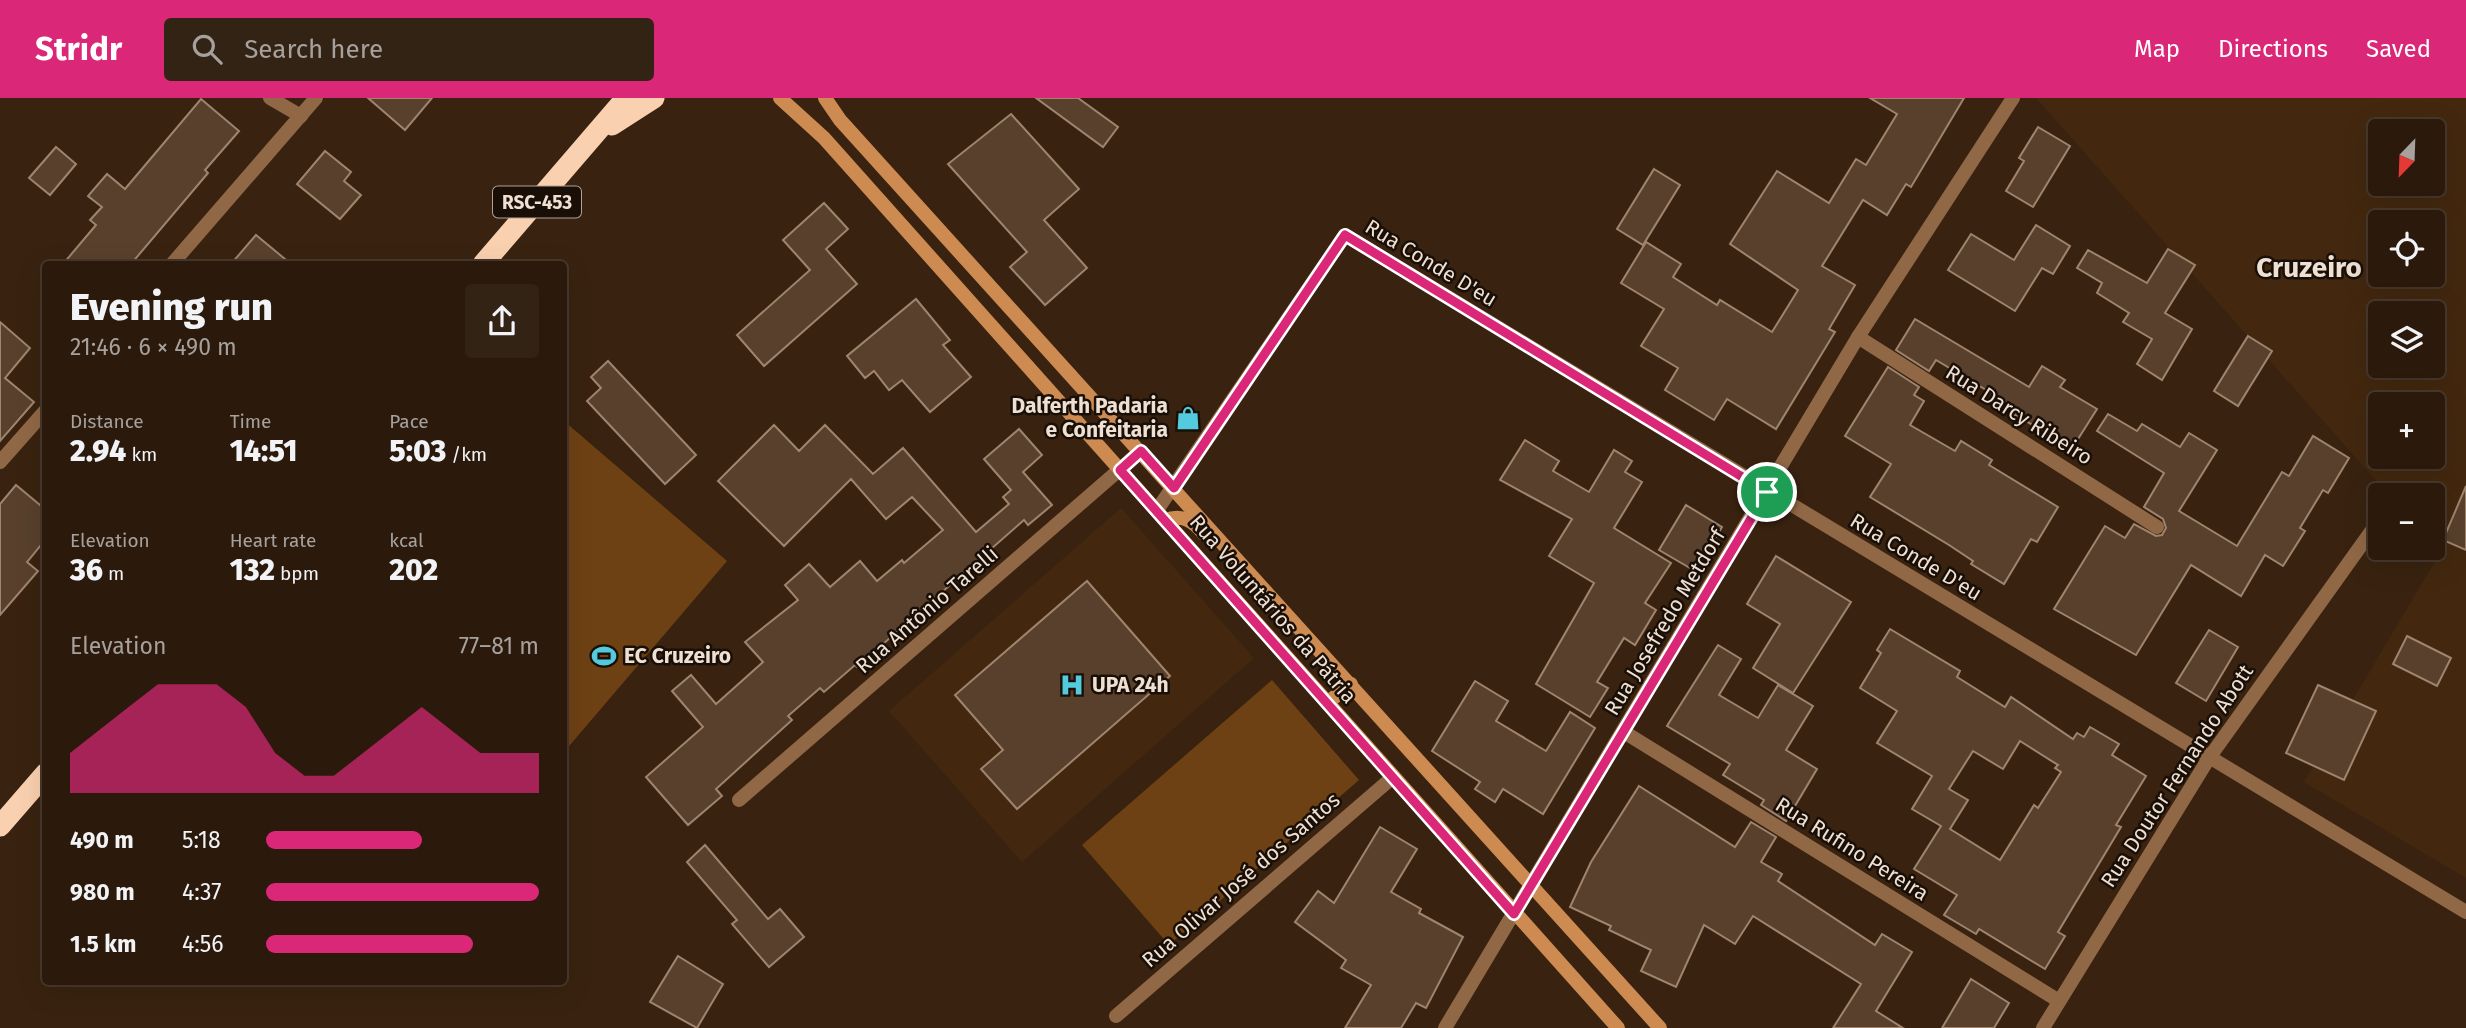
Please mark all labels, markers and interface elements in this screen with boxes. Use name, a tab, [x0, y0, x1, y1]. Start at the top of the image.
search box	[164, 18, 654, 81]
text: Stridr	[35, 29, 122, 69]
icon: search	[188, 30, 226, 68]
text: Search here	[244, 34, 383, 65]
text: Map	[2134, 35, 2180, 63]
text: Directions	[2218, 35, 2328, 63]
text: Saved	[2366, 35, 2431, 63]
north arrow	[2368, 119, 2445, 196]
map controls	[2368, 119, 2445, 560]
road number: RSC-453	[493, 186, 581, 218]
button: locate	[2368, 210, 2445, 287]
street label: Rua Conde D'eu	[1360, 213, 1502, 313]
district label: Cruzeiro	[2256, 251, 2362, 284]
text: Evening run	[70, 284, 273, 330]
button: share	[465, 284, 539, 358]
button: layers	[2368, 301, 2445, 378]
text: 21:46 · 6 × 490 m	[70, 333, 237, 361]
street label: Rua Darcy Ribeiro	[1941, 359, 2097, 471]
button: +	[2368, 392, 2445, 469]
place label: Dalferth Padaria e Confeitaria	[1012, 393, 1168, 443]
shop icon: Dalferth Padaria e Confeitaria	[1174, 404, 1202, 432]
text: Distance	[70, 410, 144, 433]
text: Time	[230, 410, 271, 433]
text: Pace	[389, 410, 429, 433]
text: 2.94	[70, 433, 126, 469]
text: 14:51	[230, 433, 297, 469]
text: 5:03	[389, 433, 446, 469]
text: km	[126, 443, 157, 466]
text: /km	[446, 443, 487, 466]
pin	[1737, 462, 1797, 522]
icon: arrive	[1748, 473, 1786, 511]
button: −	[2368, 483, 2445, 560]
street label: Rua Conde D'eu	[1845, 507, 1987, 607]
street label: Rua Voluntários da Pátria	[1184, 509, 1362, 709]
street label: Rua Josefredo Metdorf	[1599, 522, 1732, 720]
text: Elevation	[70, 529, 150, 552]
text: Heart rate	[230, 529, 316, 552]
text: kcal	[389, 529, 424, 552]
street label: Rua Antônio Tarelli	[850, 541, 1004, 679]
text: 36	[70, 552, 103, 588]
text: 132	[230, 552, 275, 588]
text: 202	[389, 552, 438, 588]
text: m	[103, 562, 124, 585]
text: bpm	[275, 562, 319, 585]
text: Elevation	[70, 632, 166, 660]
text: 77–81 m	[459, 632, 539, 660]
sports icon: EC Cruzeiro	[590, 642, 618, 670]
place label: EC Cruzeiro	[624, 643, 731, 669]
street label: Rua Doutor Fernando Abott	[2095, 659, 2259, 892]
hospital icon: UPA 24h	[1058, 671, 1086, 699]
place label: UPA 24h	[1092, 672, 1169, 698]
street label: Rua Olivar José dos Santos	[1137, 787, 1345, 973]
street label: Rua Rufino Pereira	[1771, 791, 1933, 907]
text: 490 m	[70, 826, 134, 854]
text: 5:18	[182, 826, 221, 854]
text: 980 m	[70, 878, 135, 906]
text: 4:37	[182, 878, 222, 906]
text: 1.5 km	[70, 930, 136, 958]
text: 4:56	[182, 930, 224, 958]

